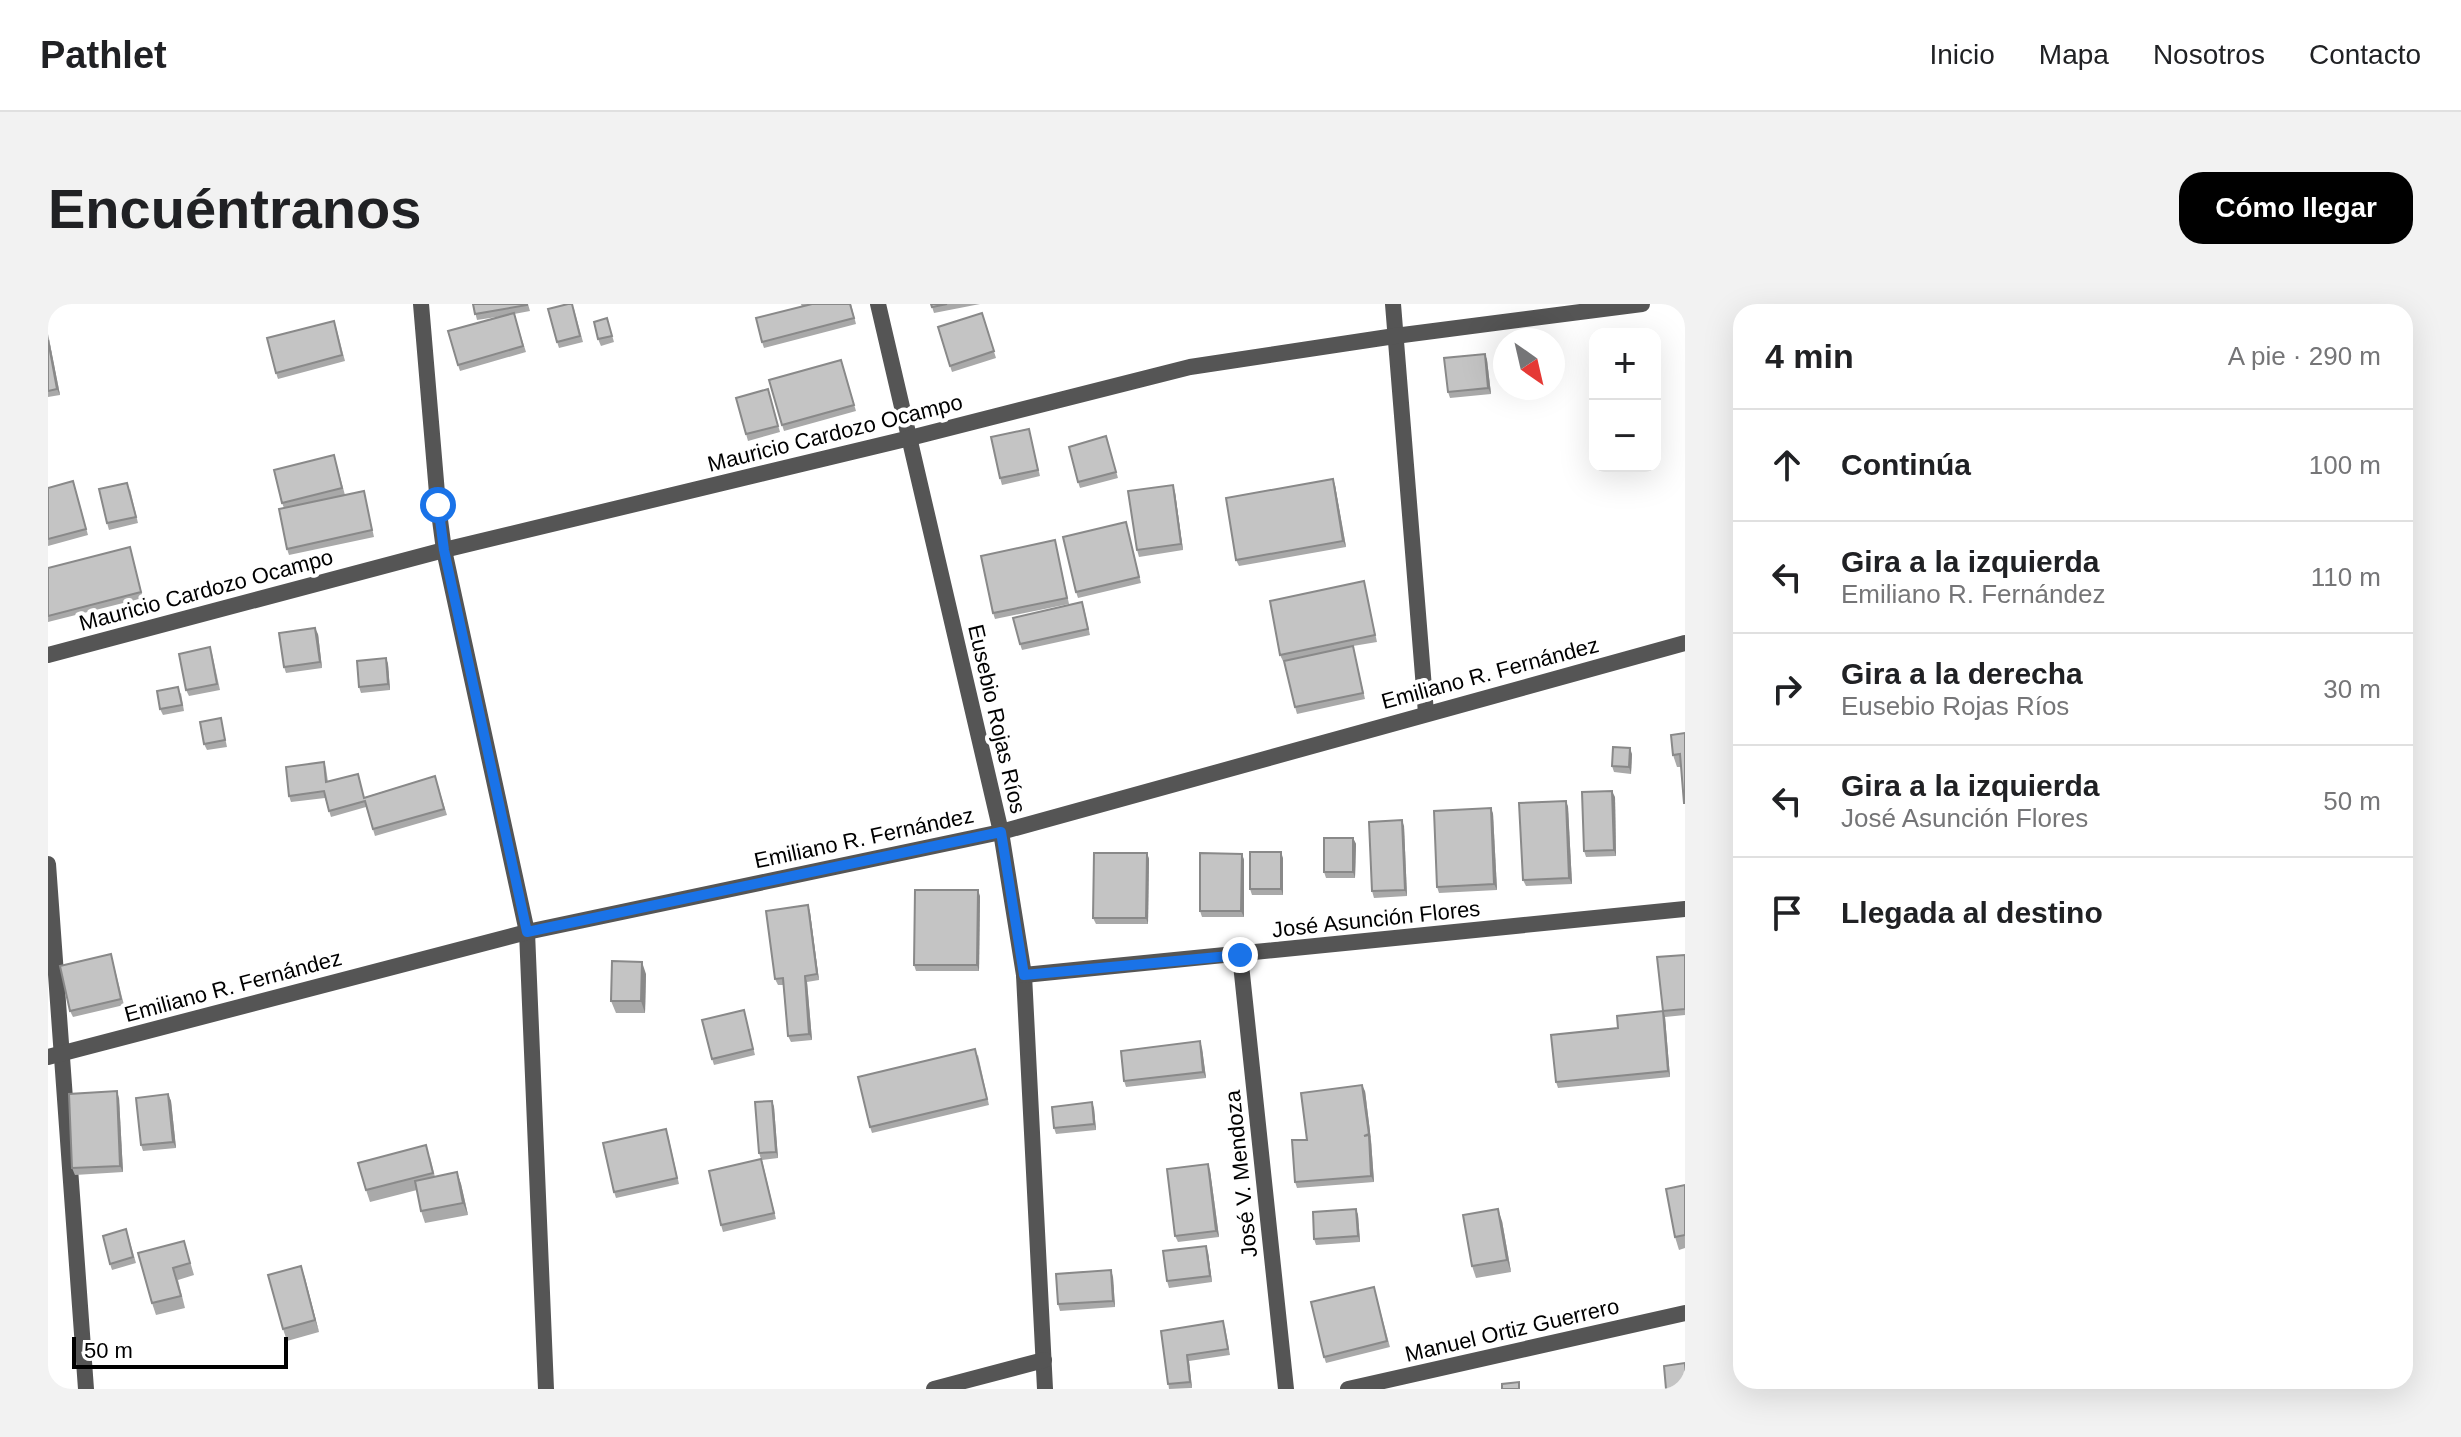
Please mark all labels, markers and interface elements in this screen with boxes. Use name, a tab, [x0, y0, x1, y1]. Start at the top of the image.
text: Pathlet	[40, 34, 167, 76]
text: Inicio	[1929, 39, 1995, 70]
text: Mapa	[2039, 39, 2109, 70]
text: Nosotros	[2153, 39, 2265, 70]
text: Contacto	[2309, 39, 2421, 70]
button: Cómo llegar	[2179, 172, 2413, 244]
text: Encuéntranos	[48, 177, 421, 240]
north arrow	[1493, 328, 1565, 400]
map controls	[1589, 328, 1661, 472]
button: +	[1589, 328, 1661, 400]
text: 4 min	[1765, 337, 1854, 375]
text: A pie · 290 m	[2228, 341, 2381, 371]
street label: Mauricio Cardozo Ocampo	[705, 389, 965, 477]
button: −	[1589, 400, 1661, 472]
icon: ahead	[1765, 443, 1809, 487]
text: Continúa	[1841, 448, 1971, 481]
text: 100 m	[2309, 450, 2381, 480]
route start	[420, 487, 456, 523]
street label: Mauricio Cardozo Ocampo	[76, 544, 336, 636]
text: Gira a la izquierda	[1841, 545, 2099, 578]
icon: left	[1765, 555, 1809, 599]
text: 110 m	[2311, 562, 2381, 592]
text: Emiliano R. Fernández	[1841, 579, 2105, 609]
street label: Eusebio Rojas Ríos	[963, 622, 1031, 816]
street label: Emiliano R. Fernández	[1379, 632, 1601, 714]
text: Gira a la derecha	[1841, 657, 2083, 690]
icon: right	[1765, 667, 1809, 711]
text: 30 m	[2323, 674, 2381, 704]
text: Eusebio Rojas Ríos	[1841, 691, 2069, 721]
text: Gira a la izquierda	[1841, 769, 2099, 802]
icon: left	[1765, 779, 1809, 823]
text: 50 m	[2323, 786, 2381, 816]
street label: Emiliano R. Fernández	[752, 803, 976, 873]
text: José Asunción Flores	[1841, 803, 2088, 833]
icon: arrive	[1765, 891, 1809, 935]
street label: José Asunción Flores	[1271, 896, 1481, 942]
text: Llegada al destino	[1841, 896, 2103, 929]
route end	[1222, 937, 1258, 973]
street label: Emiliano R. Fernández	[122, 945, 344, 1027]
street label: José V. Mendoza	[1220, 1088, 1262, 1259]
street label: Manuel Ortiz Guerrero	[1403, 1293, 1621, 1367]
scale bar	[72, 1333, 288, 1369]
text: 50 m	[84, 1338, 133, 1363]

